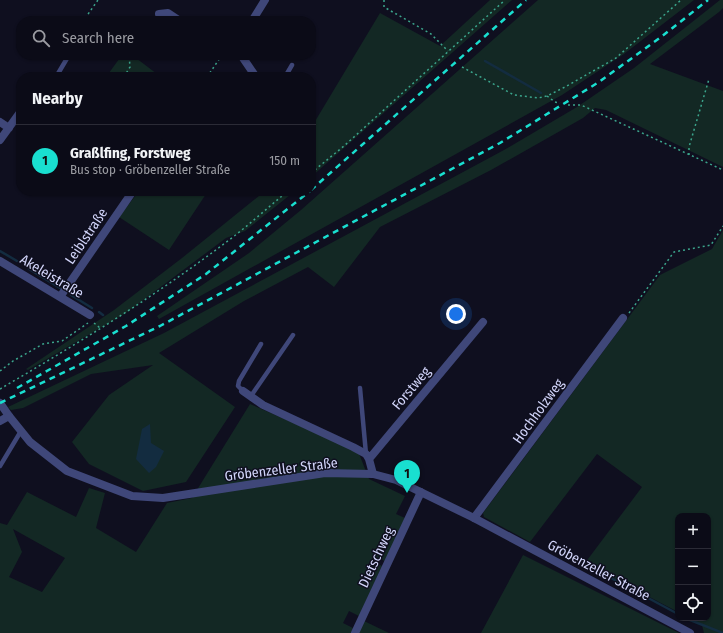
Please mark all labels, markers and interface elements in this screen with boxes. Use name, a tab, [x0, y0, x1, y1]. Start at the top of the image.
search box	[16, 16, 316, 60]
icon: search	[30, 27, 52, 49]
text: Search here	[62, 29, 134, 47]
text: Nearby	[32, 88, 83, 109]
text: Graßlfing, Forstweg	[70, 144, 190, 162]
text: 1	[42, 153, 48, 168]
text: 150 m	[269, 153, 300, 168]
text: Bus stop · Gröbenzeller Straße	[70, 162, 230, 177]
street label: Leiblstraße	[62, 205, 111, 267]
street label: Akeleistraße	[17, 251, 87, 302]
your location	[446, 304, 466, 324]
street label: Forstweg	[389, 363, 435, 413]
street label: Hochholzweg	[509, 375, 568, 447]
street label: Gröbenzeller Straße	[224, 454, 339, 485]
pin: 1	[394, 460, 420, 493]
map controls	[675, 513, 711, 621]
button: +	[675, 513, 711, 549]
street label: Dietschweg	[355, 524, 398, 590]
street label: Gröbenzeller Straße	[545, 536, 653, 605]
button: −	[675, 549, 711, 585]
button: locate	[675, 585, 711, 621]

